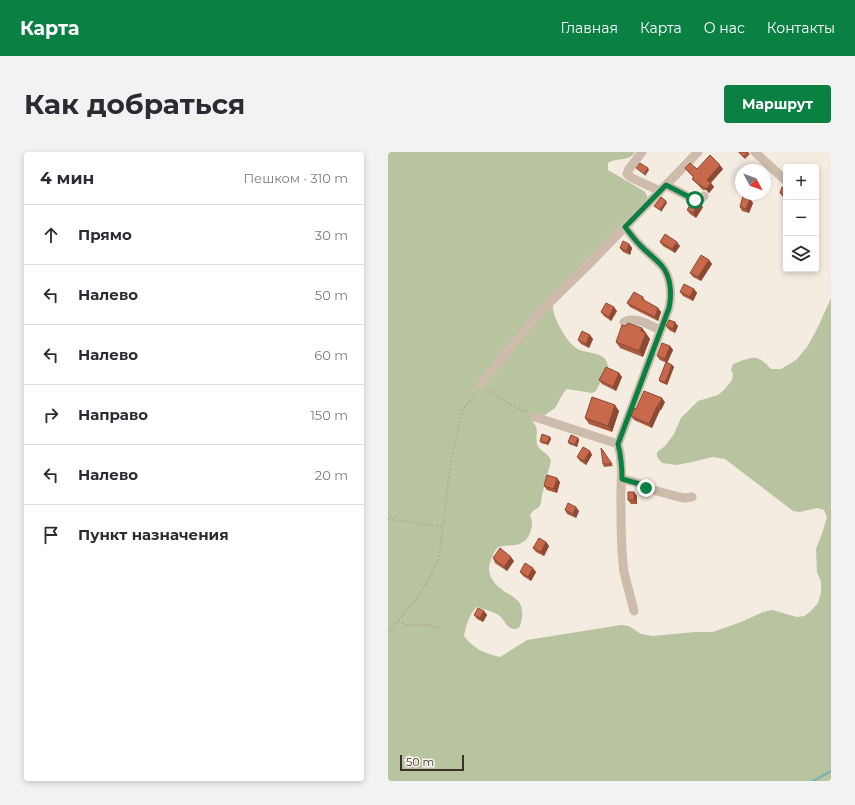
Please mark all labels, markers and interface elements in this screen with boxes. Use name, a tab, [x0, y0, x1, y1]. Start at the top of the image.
text: Карта	[20, 17, 80, 40]
text: Главная	[560, 19, 618, 37]
text: Карта	[640, 19, 682, 37]
text: О нас	[704, 19, 745, 37]
text: Контакты	[767, 19, 835, 37]
button: Маршрут	[724, 85, 831, 123]
text: Как добраться	[24, 87, 245, 121]
north arrow	[735, 164, 771, 200]
map controls	[783, 164, 819, 272]
button: +	[783, 164, 819, 200]
text: 4 мин	[40, 168, 94, 188]
text: Пешком · 310 m	[243, 170, 348, 186]
route start	[686, 191, 704, 209]
button: −	[783, 200, 819, 236]
icon: ahead	[40, 224, 62, 246]
text: Прямо	[78, 225, 132, 244]
text: 30 m	[315, 227, 348, 243]
button: layers	[783, 236, 819, 272]
icon: left	[40, 284, 62, 306]
text: Налево	[78, 285, 138, 304]
text: 50 m	[315, 287, 348, 303]
icon: left	[40, 344, 62, 366]
text: Налево	[78, 345, 138, 364]
text: 60 m	[314, 347, 348, 363]
icon: right	[40, 404, 62, 426]
text: Направо	[78, 405, 148, 424]
text: 150 m	[310, 407, 348, 423]
icon: left	[40, 464, 62, 486]
text: Налево	[78, 465, 138, 484]
text: 20 m	[315, 467, 348, 483]
route end	[637, 479, 655, 497]
icon: arrive	[40, 524, 62, 546]
text: Пункт назначения	[78, 525, 229, 544]
scale bar	[400, 753, 464, 772]
text: 50 m	[406, 755, 434, 769]

